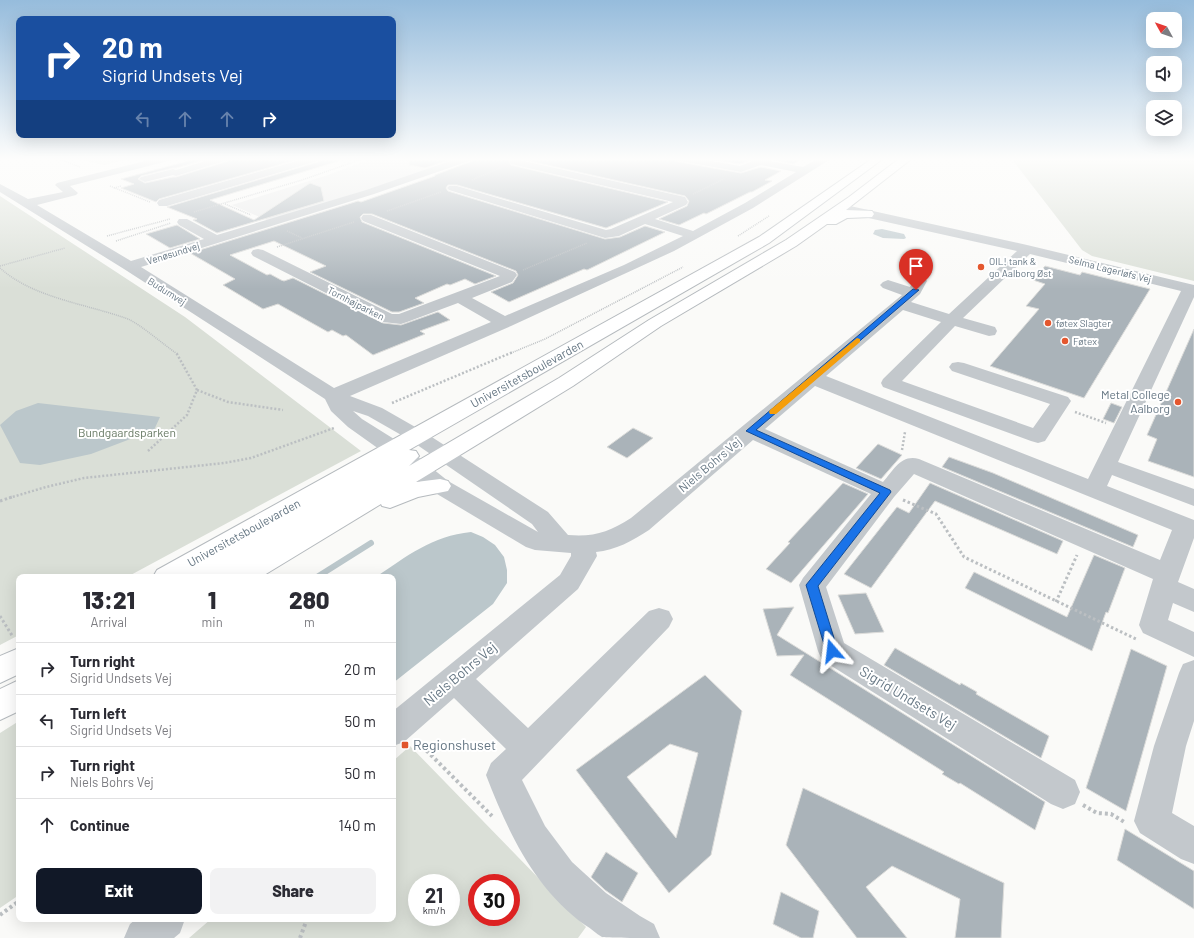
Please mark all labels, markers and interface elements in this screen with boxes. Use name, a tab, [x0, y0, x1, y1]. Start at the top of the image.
north arrow	[1146, 12, 1182, 48]
map controls	[1146, 12, 1182, 136]
text: 20 m	[102, 30, 163, 64]
icon: right	[36, 32, 88, 84]
button: sound	[1146, 56, 1182, 92]
text: Sigrid Undsets Vej	[102, 64, 243, 86]
button: layers	[1146, 100, 1182, 136]
icon: left	[132, 108, 154, 130]
icon: ahead	[174, 108, 196, 130]
icon: ahead	[216, 108, 238, 130]
icon: right	[258, 108, 280, 130]
street label: Venøsundvej	[145, 239, 201, 267]
pin	[899, 249, 933, 290]
street label: Selma Lagerløfs Vej	[1067, 253, 1153, 285]
icon: arrive	[905, 255, 927, 277]
place label: OIL! tank & go Aalborg Øst	[989, 255, 1052, 279]
marker: OIL! tank & go Aalborg Øst	[976, 262, 986, 272]
street label: Budumvej	[146, 275, 188, 307]
street label: Tornhøjparken	[326, 284, 386, 322]
place label: føtex Slagter	[1056, 317, 1111, 329]
marker: føtex Slagter	[1043, 318, 1053, 328]
place label: Føtex	[1073, 335, 1097, 347]
street label: Universitetsboulevarden	[468, 336, 585, 410]
marker: Føtex	[1060, 336, 1070, 346]
place label: Metal College Aalborg	[1101, 387, 1170, 415]
marker: Metal College Aalborg	[1173, 397, 1183, 407]
park label: Bundgaardsparken	[78, 425, 176, 439]
street label: Niels Bohrs Vej	[675, 434, 744, 494]
street label: Universitetsboulevarden	[185, 495, 302, 569]
text: 13:21	[82, 585, 135, 614]
text: 1	[208, 585, 216, 614]
text: 280	[289, 585, 330, 614]
text: Arrival	[91, 614, 127, 630]
text: min	[202, 614, 223, 630]
text: m	[304, 614, 315, 630]
position arrow	[811, 630, 853, 672]
street label: Niels Bohrs Vej	[420, 638, 500, 709]
text: Turn right	[70, 652, 135, 670]
icon: right	[36, 658, 58, 680]
text: 20 m	[344, 660, 376, 678]
street label: Sigrid Undsets Vej	[857, 662, 960, 733]
text: Sigrid Undsets Vej	[70, 670, 172, 686]
text: Turn left	[70, 704, 126, 722]
icon: left	[36, 710, 58, 732]
text: 50 m	[344, 712, 376, 730]
text: Sigrid Undsets Vej	[70, 722, 172, 738]
place label: Regionshuset	[413, 736, 496, 753]
marker: Regionshuset	[400, 740, 410, 750]
text: Turn right	[70, 756, 135, 774]
icon: right	[36, 762, 58, 784]
text: 50 m	[344, 764, 376, 782]
text: Niels Bohrs Vej	[70, 774, 154, 790]
icon: ahead	[36, 814, 58, 836]
text: Continue	[70, 816, 130, 834]
text: 140 m	[339, 816, 376, 834]
button: Exit	[36, 868, 202, 914]
button: Share	[210, 868, 376, 914]
speed limit sign: 30	[468, 874, 520, 926]
text: 21	[425, 883, 443, 907]
text: km/h	[423, 904, 445, 916]

